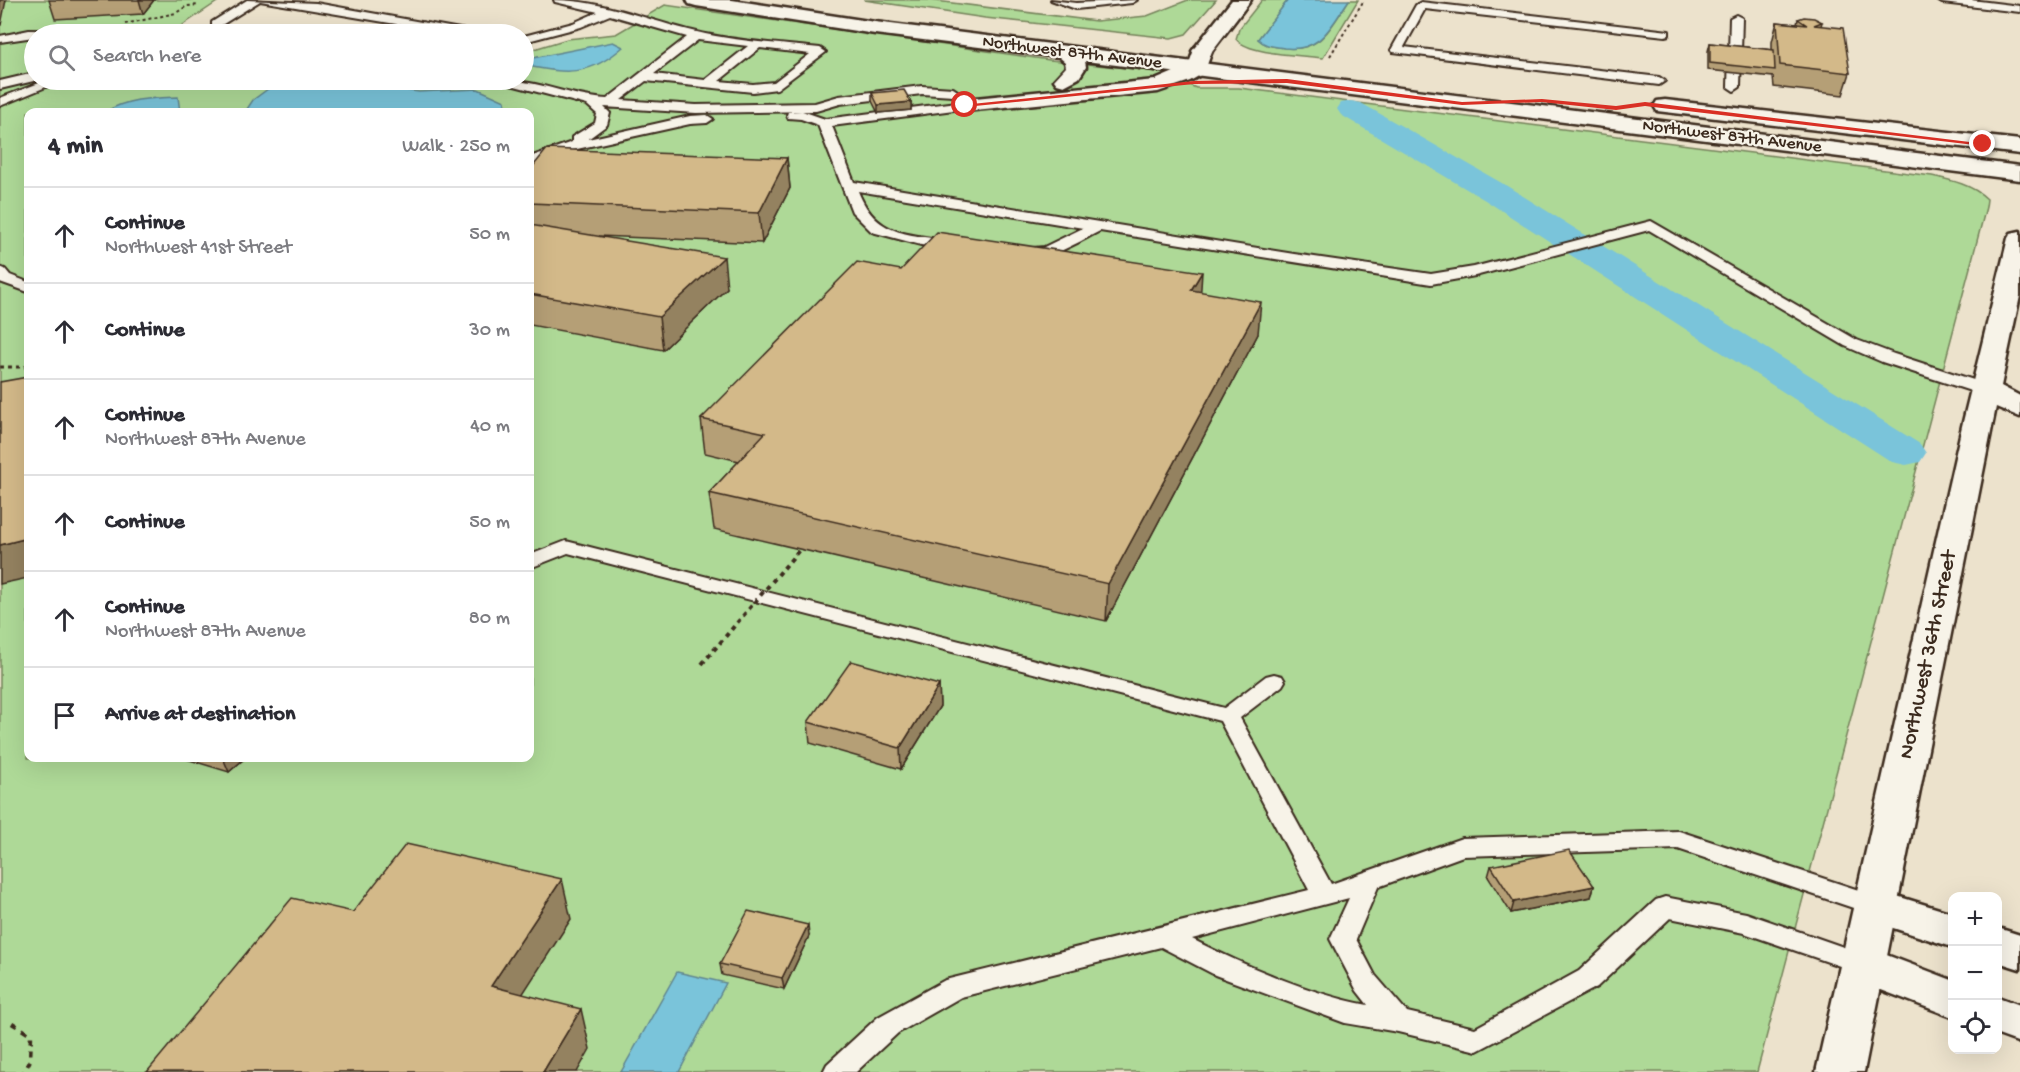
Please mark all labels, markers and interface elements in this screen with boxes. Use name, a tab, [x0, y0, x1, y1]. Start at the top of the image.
search box	[24, 24, 534, 90]
street label: Northwest 87th Avenue	[981, 32, 1164, 75]
icon: search	[45, 41, 78, 74]
text: Search here	[93, 44, 201, 70]
route start	[951, 91, 977, 117]
street label: Northwest 87th Avenue	[1641, 116, 1824, 159]
route end	[1969, 130, 1995, 156]
text: 4 min	[48, 132, 103, 163]
text: Walk · 250 m	[402, 136, 510, 159]
text: Continue	[105, 211, 185, 237]
icon: ahead	[48, 219, 81, 252]
text: 50 m	[469, 224, 510, 247]
text: Northwest 41st Street	[105, 237, 292, 260]
icon: ahead	[48, 315, 81, 348]
text: Continue	[105, 318, 185, 344]
text: 30 m	[469, 320, 510, 343]
text: Continue	[105, 403, 185, 429]
icon: ahead	[48, 411, 81, 444]
text: 40 m	[470, 416, 510, 439]
text: Northwest 87th Avenue	[105, 429, 306, 452]
icon: ahead	[48, 507, 81, 540]
text: Continue	[105, 510, 185, 536]
text: 50 m	[469, 512, 510, 535]
street label: Northwest 36th Street	[1894, 546, 1964, 762]
text: Continue	[105, 595, 185, 621]
icon: ahead	[48, 603, 81, 636]
text: 80 m	[469, 608, 510, 631]
text: Northwest 87th Avenue	[105, 621, 306, 644]
icon: arrive	[48, 699, 81, 732]
text: Arrive at destination	[105, 702, 295, 728]
map controls	[1948, 892, 2002, 1054]
button: +	[1948, 892, 2002, 946]
button: −	[1948, 946, 2002, 1000]
button: locate	[1948, 1000, 2002, 1054]

